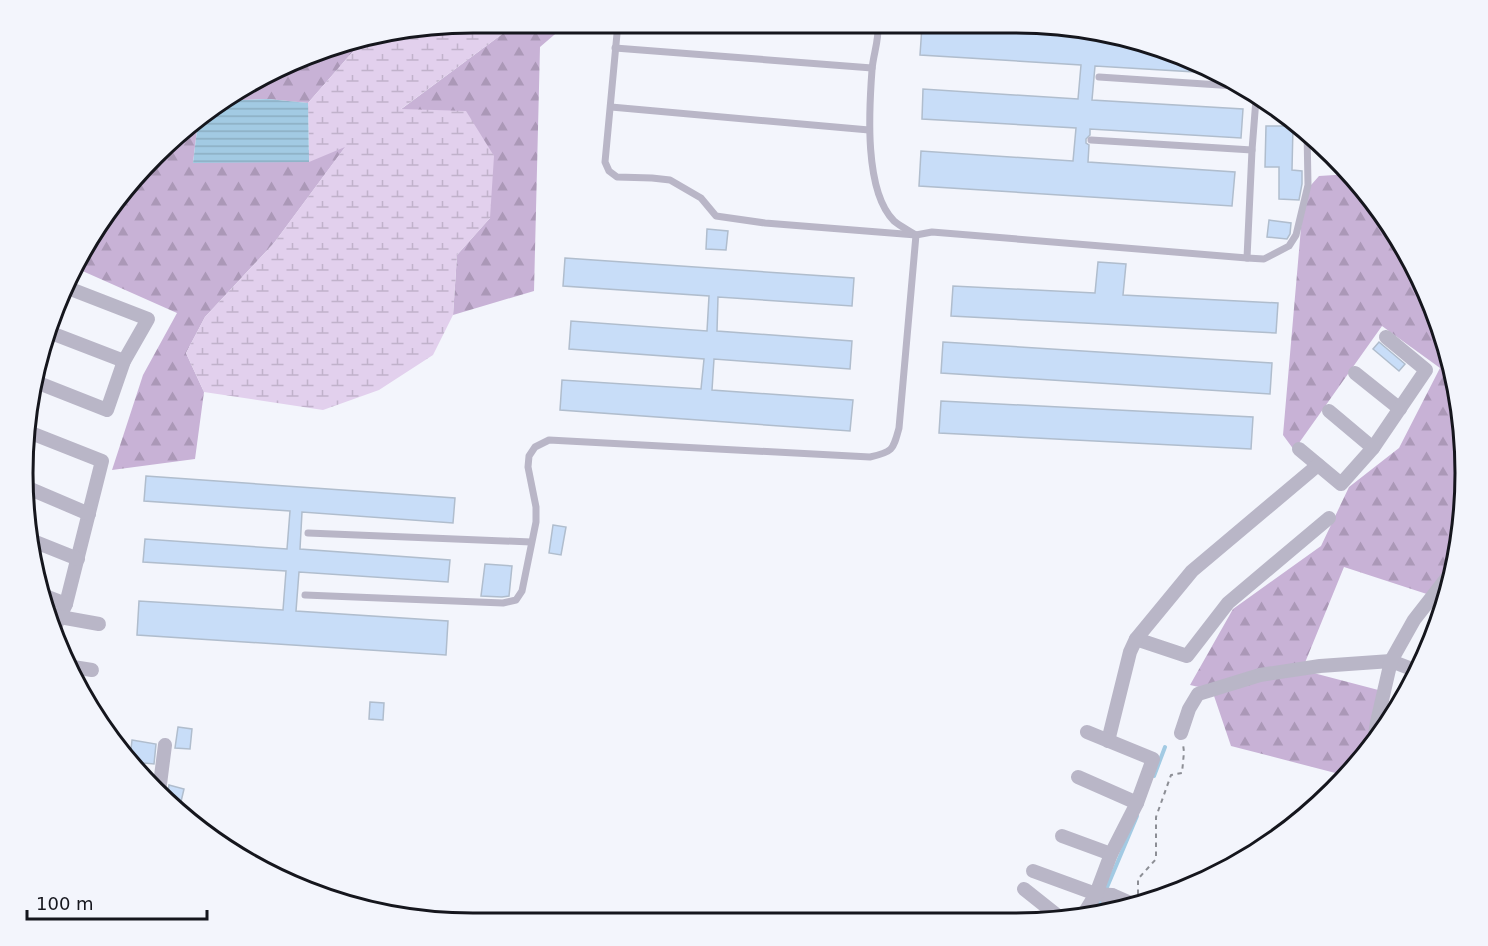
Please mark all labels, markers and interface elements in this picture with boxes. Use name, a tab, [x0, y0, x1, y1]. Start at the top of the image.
scale bar	[27, 883, 207, 921]
text: 100 m	[36, 893, 94, 914]

